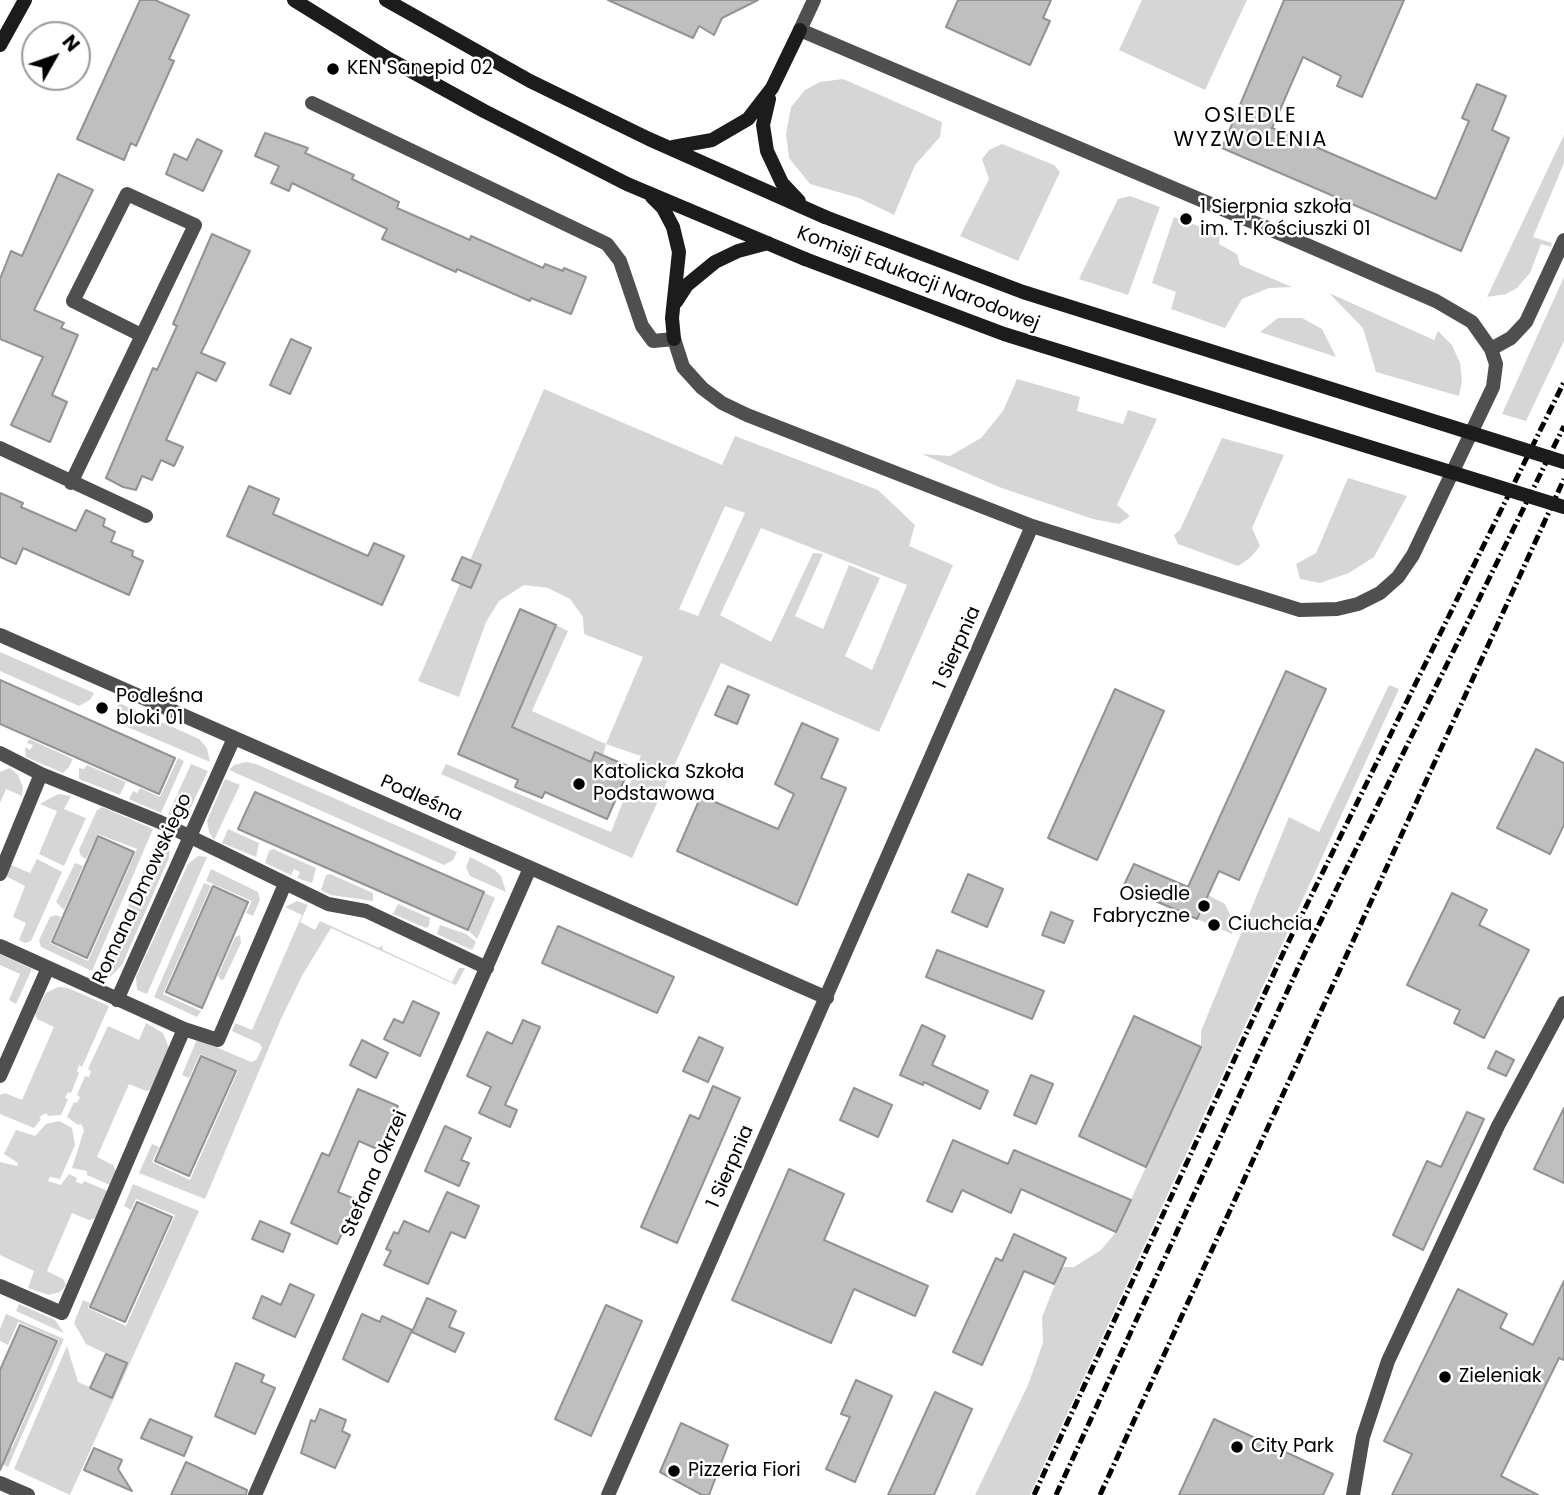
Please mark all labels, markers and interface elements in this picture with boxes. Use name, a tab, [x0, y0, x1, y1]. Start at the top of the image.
north arrow	[21, 21, 91, 91]
text: N	[56, 29, 86, 58]
place label: KEN Sanepid 02	[347, 58, 493, 80]
marker: KEN Sanepid 02	[325, 61, 341, 77]
district label: OSIEDLE WYZWOLENIA	[1175, 104, 1327, 154]
place label: 1 Sierpnia szkoła im. T. Kościuszki 01	[1200, 197, 1371, 241]
marker: 1 Sierpnia szkoła im. T. Kościuszki 01	[1178, 211, 1194, 227]
street label: Komisji Edukacji Narodowej	[793, 222, 1043, 336]
street label: 1 Sierpnia	[930, 603, 986, 693]
place label: Podleśna bloki 01	[116, 686, 203, 730]
marker: Podleśna bloki 01	[94, 700, 110, 716]
place label: Katolicka Szkoła Podstawowa	[593, 762, 744, 806]
street label: Podleśna	[376, 771, 466, 827]
marker: Katolicka Szkoła Podstawowa	[571, 776, 587, 792]
street label: Romana Dmowskiego	[89, 790, 197, 988]
place label: Osiedle Fabryczne	[1093, 884, 1190, 928]
marker: Osiedle Fabryczne	[1196, 898, 1212, 914]
place label: Ciuchcia	[1228, 914, 1312, 936]
marker: Ciuchcia	[1206, 917, 1222, 933]
street label: Stefana Okrzei	[337, 1107, 413, 1241]
street label: 1 Sierpnia	[703, 1122, 759, 1212]
place label: Zieleniak	[1459, 1366, 1542, 1388]
marker: Zieleniak	[1437, 1369, 1453, 1385]
place label: City Park	[1251, 1436, 1334, 1458]
marker: City Park	[1229, 1439, 1245, 1455]
place label: Pizzeria Fiori	[688, 1460, 801, 1482]
marker: Pizzeria Fiori	[666, 1463, 682, 1479]

